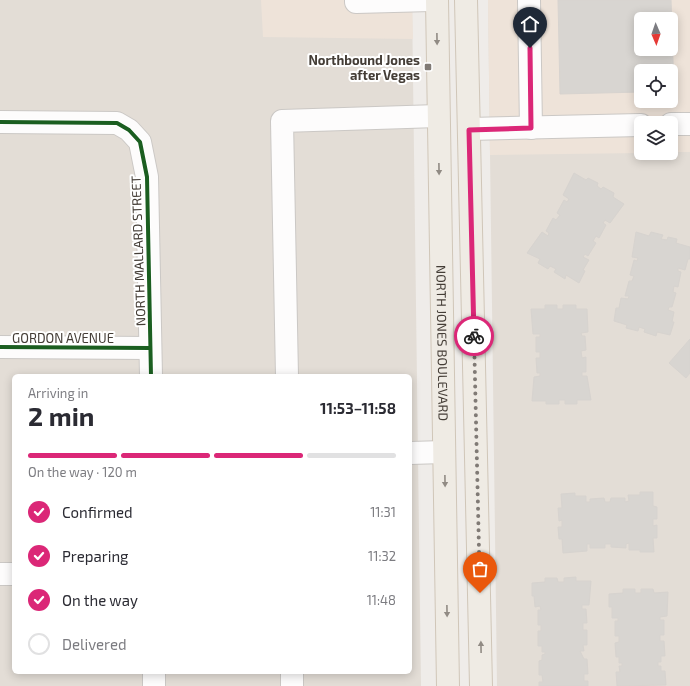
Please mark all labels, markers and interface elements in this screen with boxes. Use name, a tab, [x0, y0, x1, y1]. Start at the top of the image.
pin	[513, 7.0, 547, 48]
north arrow	[634, 12, 678, 56]
map controls	[634, 12, 678, 160]
icon: home	[519, 13, 541, 35]
one-way arrow	[434, 33, 440, 46]
place label: Northbound Jones after Vegas	[308, 52, 420, 83]
marker: Northbound Jones after Vegas	[423, 62, 433, 72]
button: locate	[634, 64, 678, 108]
button: layers	[634, 116, 678, 160]
one-way arrow	[436, 163, 443, 175]
street label: NORTH MALLARD STREET	[127, 175, 149, 326]
street label: NORTH JONES BOULEVARD	[433, 265, 452, 421]
courier	[454, 316, 494, 356]
icon: bike	[463, 325, 485, 347]
street label: GORDON AVENUE	[12, 330, 114, 346]
text: Arriving in	[28, 385, 88, 401]
text: 11:53–11:58	[320, 399, 396, 417]
text: 2 min	[28, 400, 94, 431]
text: On the way · 120 m	[28, 464, 137, 480]
one-way arrow	[442, 475, 448, 488]
icon: check	[28, 501, 50, 523]
text: Confirmed	[62, 503, 133, 521]
text: 11:31	[370, 504, 396, 520]
icon: check	[28, 545, 50, 567]
text: Preparing	[62, 547, 128, 565]
text: 11:32	[368, 548, 396, 564]
pin	[463, 552, 497, 593]
icon: bag	[469, 558, 491, 580]
icon: check	[28, 589, 50, 611]
text: On the way	[62, 591, 138, 609]
text: 11:48	[367, 592, 396, 608]
one-way arrow	[444, 605, 450, 618]
text: Delivered	[62, 635, 127, 653]
one-way arrow	[478, 640, 484, 653]

